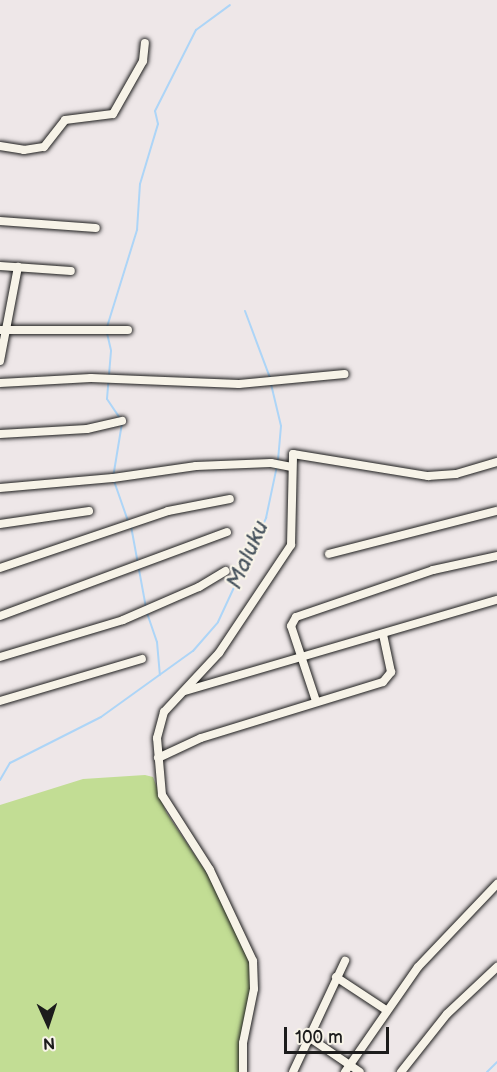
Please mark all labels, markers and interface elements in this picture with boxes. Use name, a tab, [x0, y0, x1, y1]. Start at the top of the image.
water label: Maluku	[221, 517, 275, 593]
north arrow	[18, 994, 78, 1054]
scale bar	[287, 1015, 392, 1053]
text: 100 m	[295, 1027, 343, 1048]
text: N	[42, 1033, 55, 1052]

